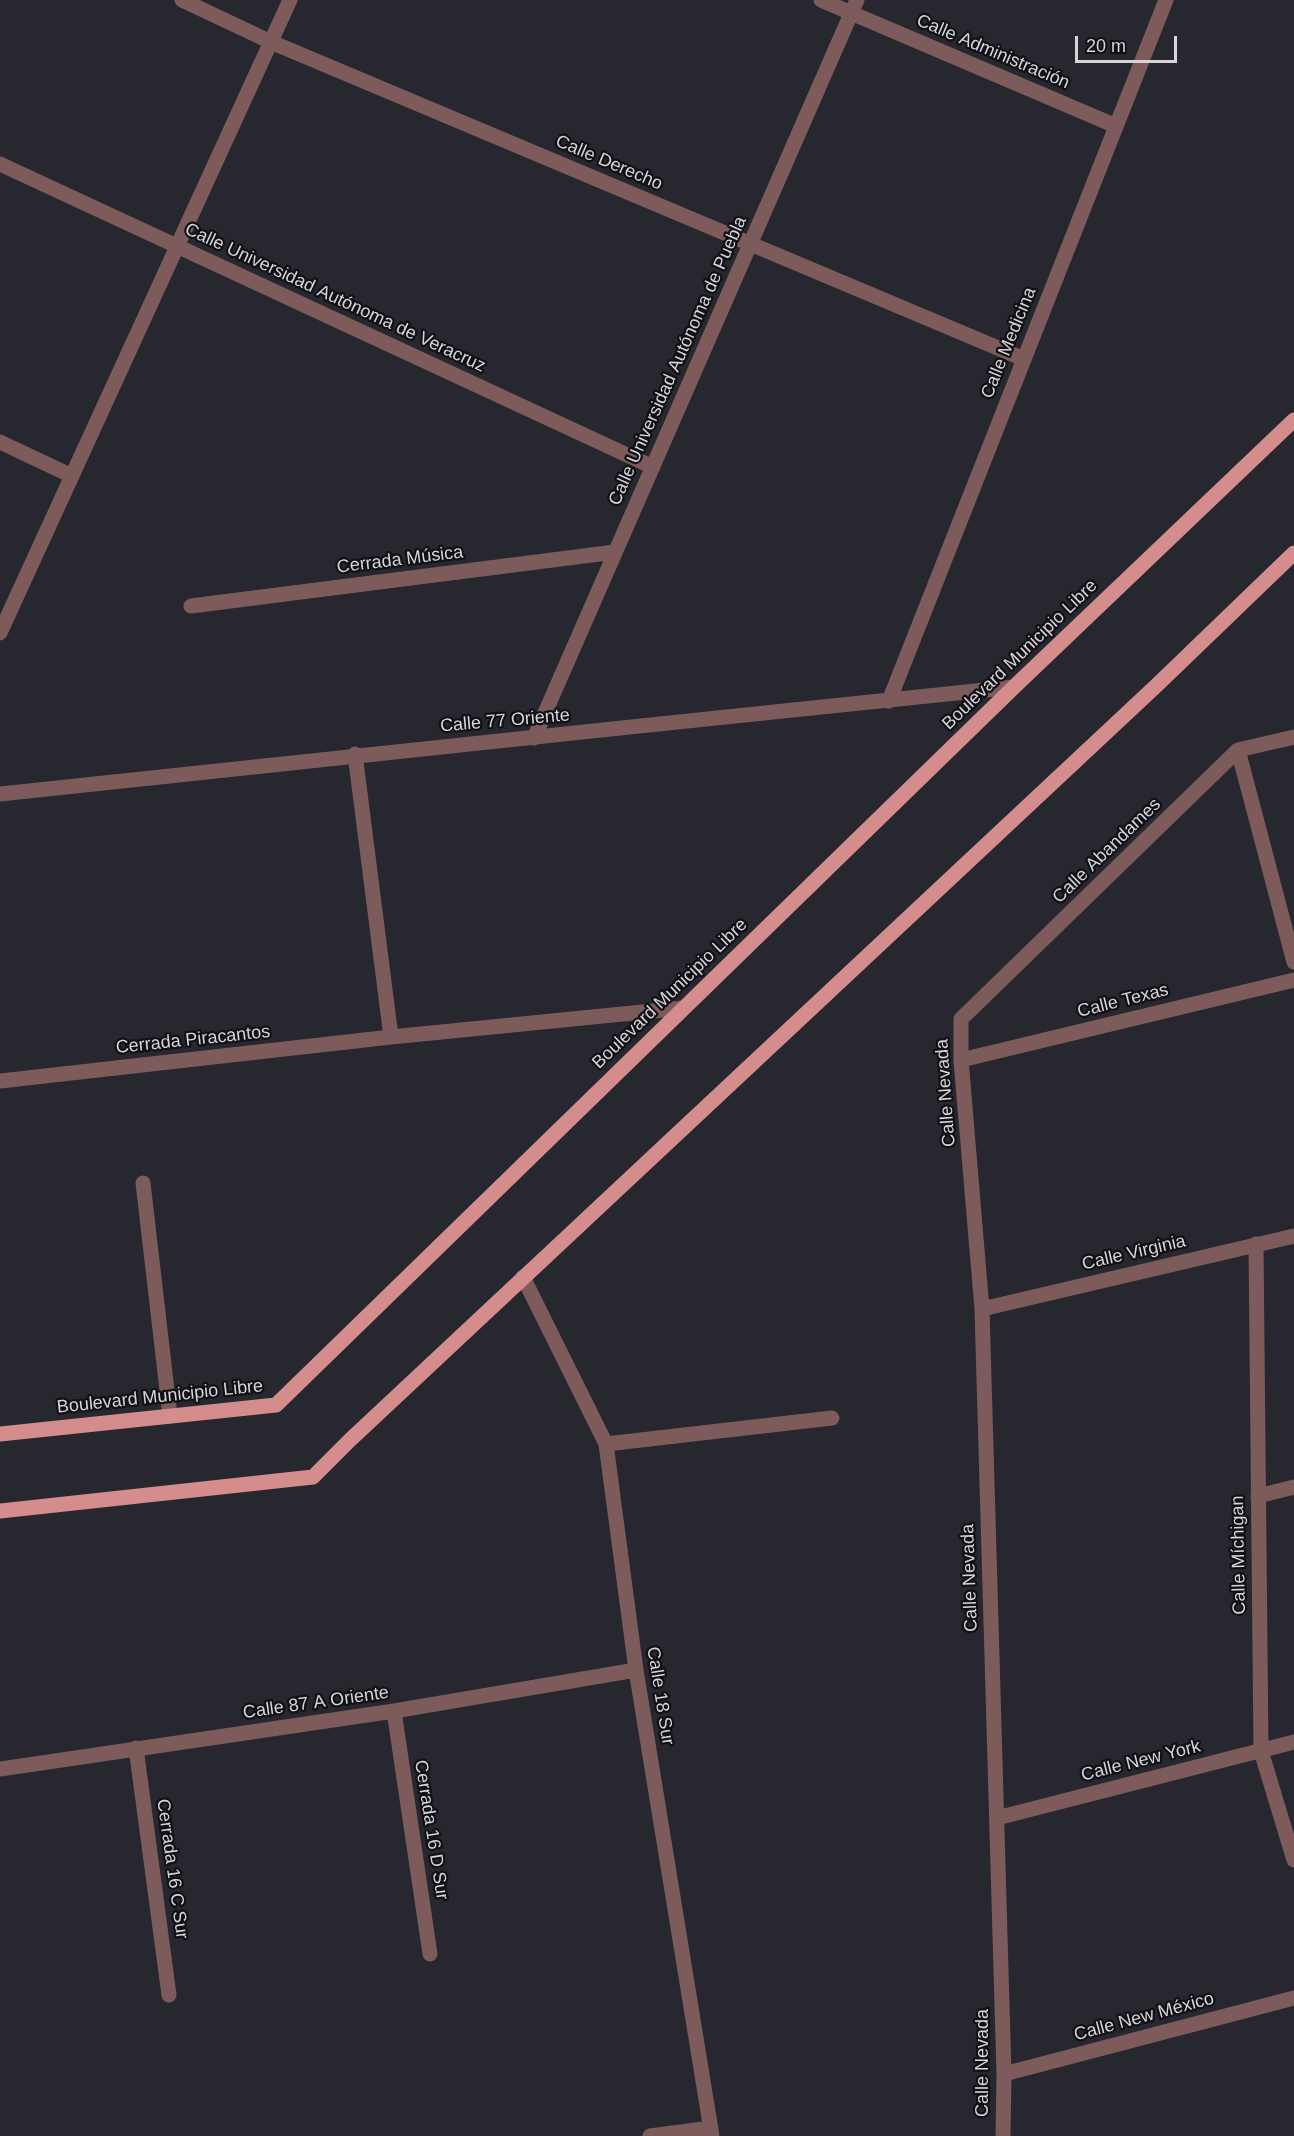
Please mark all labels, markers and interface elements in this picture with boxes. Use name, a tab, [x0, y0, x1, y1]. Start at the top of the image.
street label: Calle Administración	[913, 10, 1073, 94]
scale bar	[1078, 24, 1180, 62]
text: 20 m	[1086, 36, 1126, 56]
street label: Calle Derecho	[552, 131, 666, 195]
street label: Calle Universidad Autónoma de Puebla	[604, 213, 752, 509]
street label: Calle Universidad Autónoma de Veracruz	[181, 219, 489, 377]
street label: Calle Medicina	[977, 284, 1041, 402]
street label: Cerrada Música	[336, 542, 464, 578]
street label: Boulevard Municipio Libre	[938, 575, 1102, 735]
street label: Calle 77 Oriente	[439, 705, 571, 737]
street label: Calle Abandames	[1048, 794, 1166, 908]
street label: Boulevard Municipio Libre	[588, 914, 752, 1074]
street label: Calle Texas	[1075, 979, 1171, 1023]
street label: Cerrada Piracantos	[115, 1021, 271, 1059]
street label: Calle Nevada	[931, 1038, 961, 1148]
street label: Calle Virginia	[1080, 1231, 1188, 1275]
street label: Boulevard Municipio Libre	[56, 1375, 264, 1419]
street label: Calle Míchigan	[1227, 1495, 1251, 1615]
street label: Calle Nevada	[957, 1524, 983, 1632]
street label: Calle 18 Sur	[642, 1645, 678, 1747]
street label: Calle 87 A Oriente	[242, 1682, 390, 1724]
street label: Calle New York	[1079, 1736, 1203, 1786]
street label: Cerrada 16 D Sur	[409, 1759, 453, 1901]
street label: Cerrada 16 C Sur	[151, 1798, 193, 1940]
street label: Calle New México	[1072, 1988, 1216, 2046]
street label: Calle Nevada	[972, 2009, 994, 2117]

